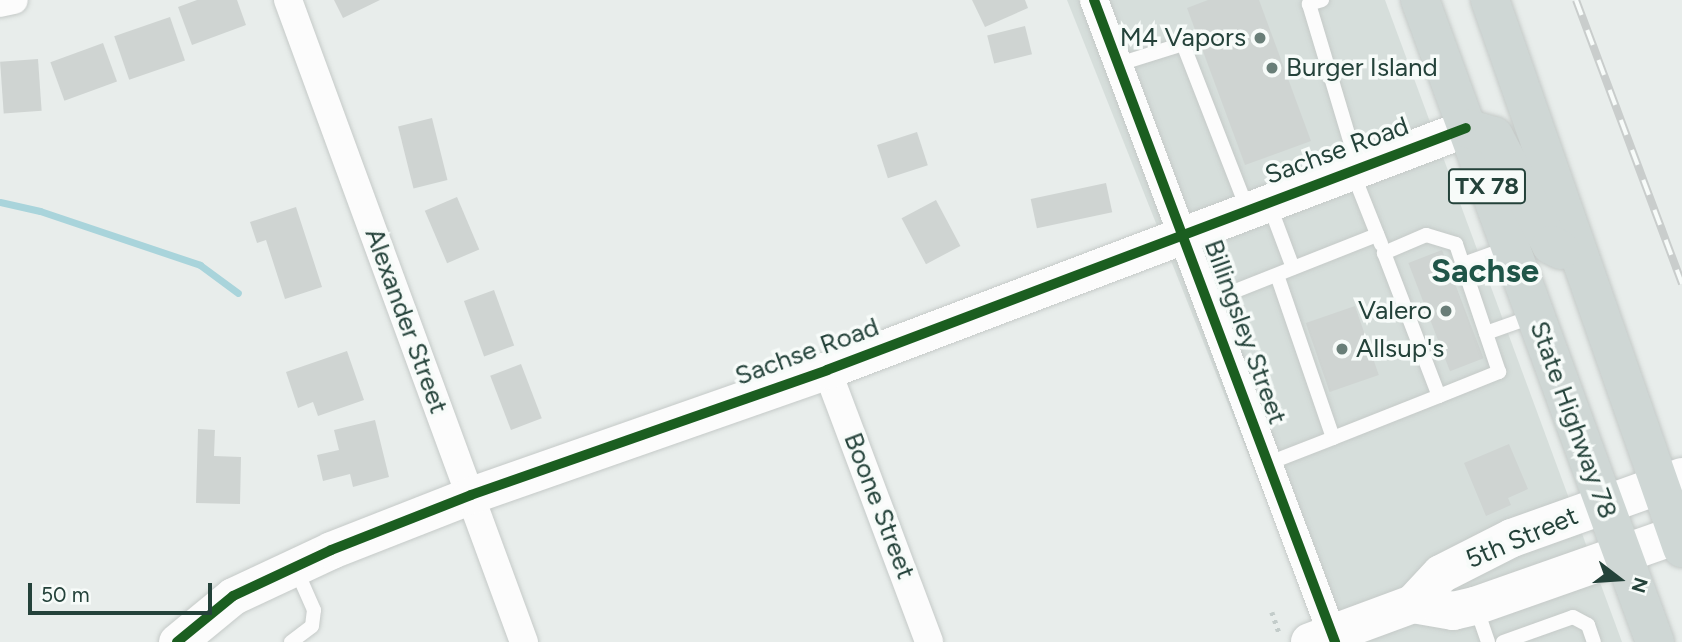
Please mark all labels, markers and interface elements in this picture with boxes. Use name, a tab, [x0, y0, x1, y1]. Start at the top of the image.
place label: M4 Vapors	[1120, 22, 1246, 54]
marker: M4 Vapors	[1252, 30, 1268, 46]
place label: Burger Island	[1286, 52, 1438, 84]
marker: Burger Island	[1264, 60, 1280, 76]
street label: Sachse Road	[1261, 111, 1413, 191]
road number: TX 78	[1447, 166, 1527, 206]
street label: Alexander Street	[358, 224, 454, 418]
street label: Billingsley Street	[1197, 236, 1293, 428]
district label: Sachse	[1431, 251, 1539, 291]
place label: Valero	[1358, 295, 1432, 327]
marker: Valero	[1438, 303, 1454, 319]
street label: Sachse Road	[731, 312, 883, 392]
street label: State Highway 78	[1523, 317, 1623, 523]
place label: Allsup's	[1356, 333, 1444, 365]
marker: Allsup's	[1334, 341, 1350, 357]
street label: Boone Street	[837, 429, 921, 583]
street label: 5th Street	[1461, 500, 1583, 576]
north arrow	[1584, 544, 1654, 614]
scale bar	[32, 568, 215, 612]
text: N	[1626, 575, 1653, 596]
text: 50 m	[41, 582, 90, 607]

